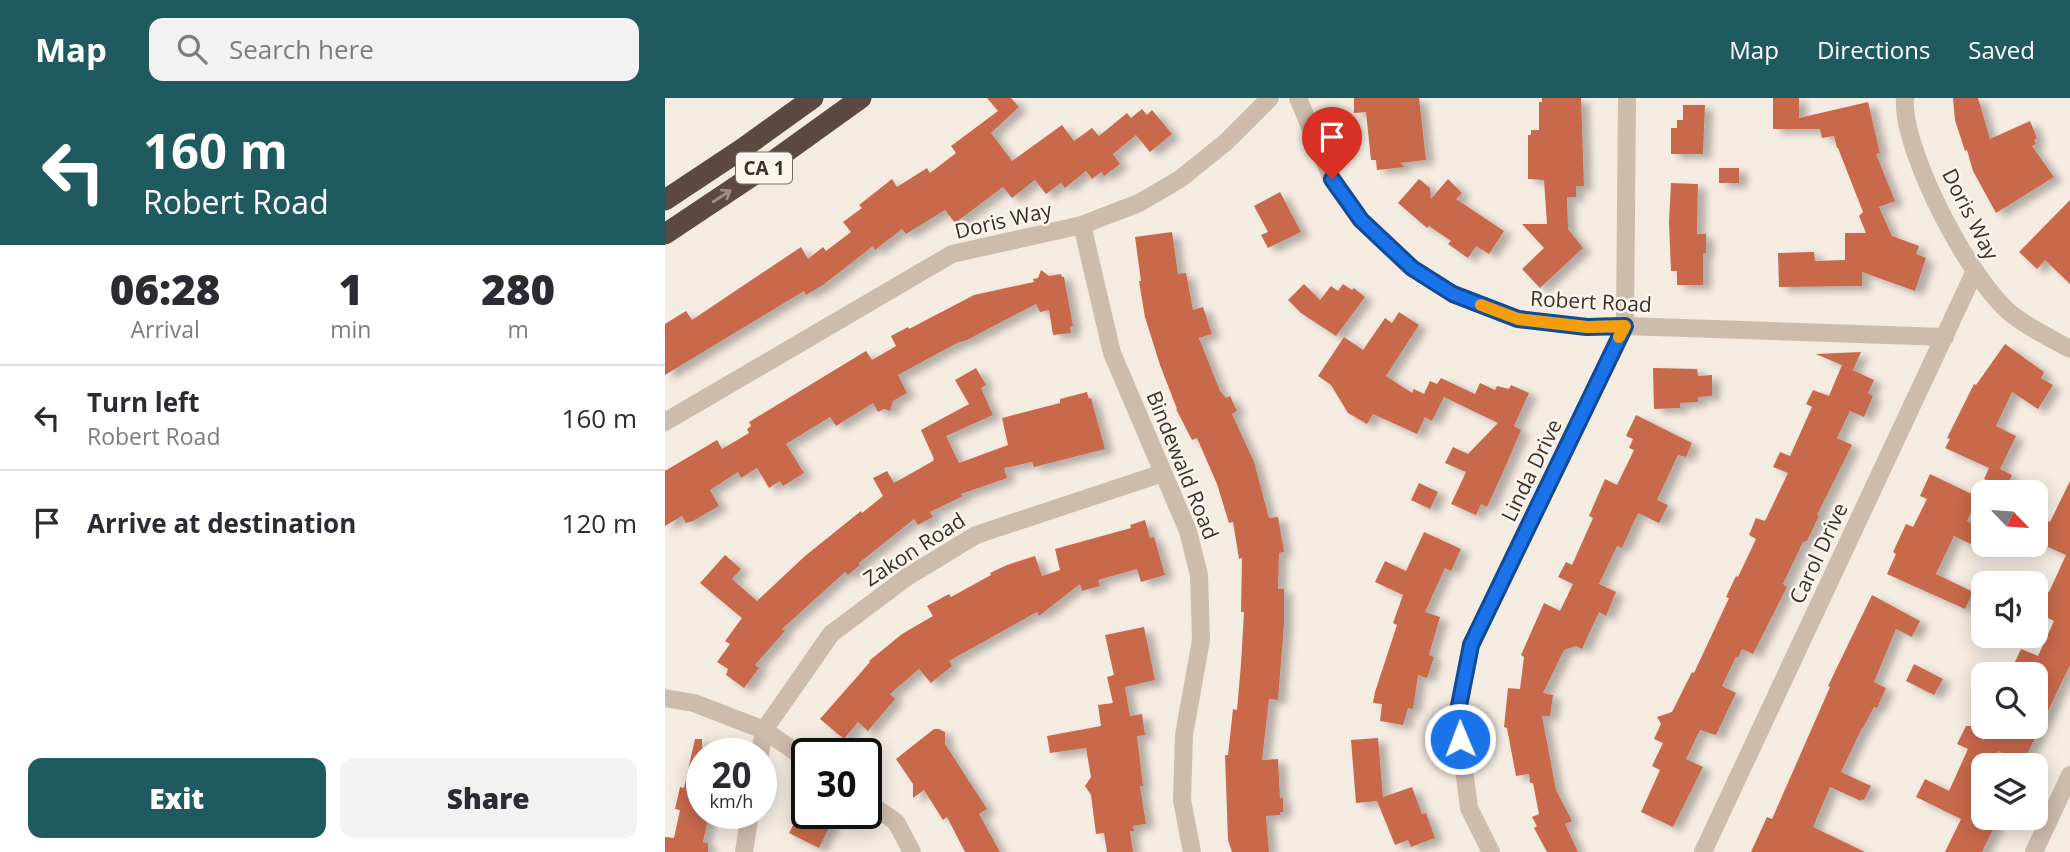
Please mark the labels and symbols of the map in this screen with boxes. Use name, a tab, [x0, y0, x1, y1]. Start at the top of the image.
pin	[1302, 107, 1362, 179]
road number: CA 1	[736, 152, 792, 184]
street label: Doris Way	[1936, 164, 2006, 265]
one-way arrow	[712, 189, 731, 203]
street label: Doris Way	[952, 195, 1055, 245]
street label: Robert Road	[1529, 284, 1653, 318]
street label: Bindewald Road	[1140, 386, 1226, 544]
street label: Linda Drive	[1494, 414, 1568, 526]
north arrow	[1971, 480, 2047, 556]
street label: Carol Drive	[1782, 498, 1854, 608]
street label: Zakon Road	[858, 506, 970, 592]
position arrow	[1423, 702, 1497, 776]
speed limit sign: 30	[791, 738, 882, 829]

